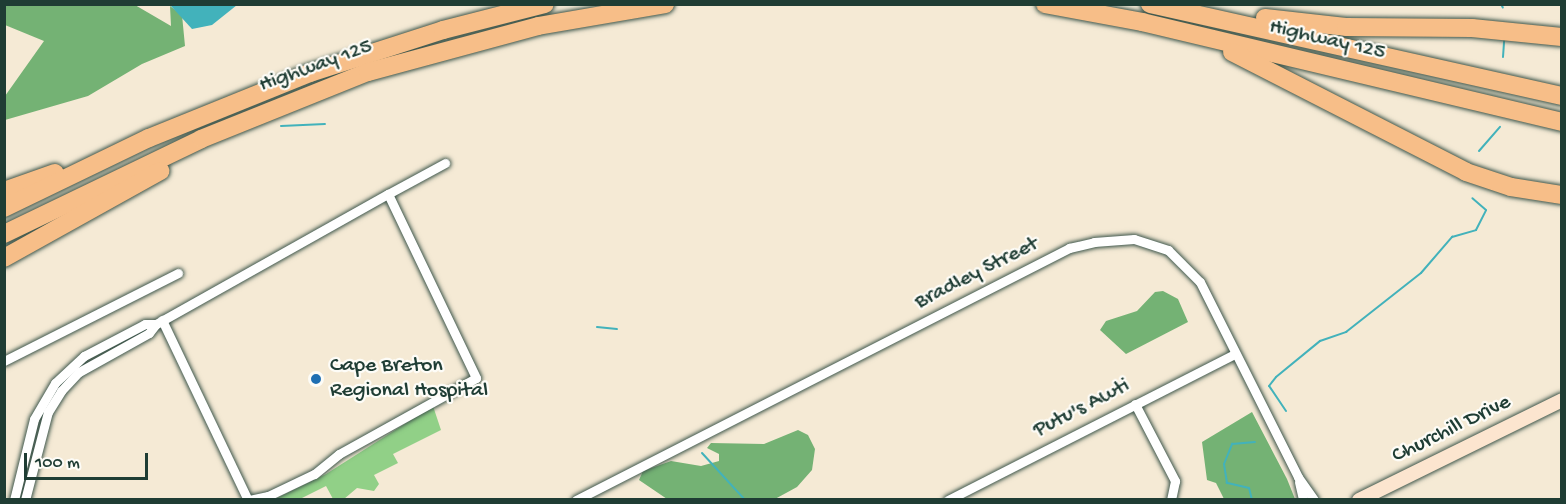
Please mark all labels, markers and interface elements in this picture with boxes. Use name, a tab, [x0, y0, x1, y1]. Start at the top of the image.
street label: Highway 125	[1266, 15, 1388, 67]
street label: Highway 125	[256, 34, 376, 100]
street label: Bradley Street	[911, 232, 1043, 316]
place label: Cape Breton Regional Hospital	[330, 353, 488, 404]
marker: Cape Breton Regional Hospital	[307, 370, 325, 388]
street label: Putu's Awti	[1029, 374, 1135, 444]
street label: Churchill Drive	[1388, 390, 1516, 470]
scale bar	[27, 441, 152, 479]
text: 100 m	[35, 453, 80, 474]

